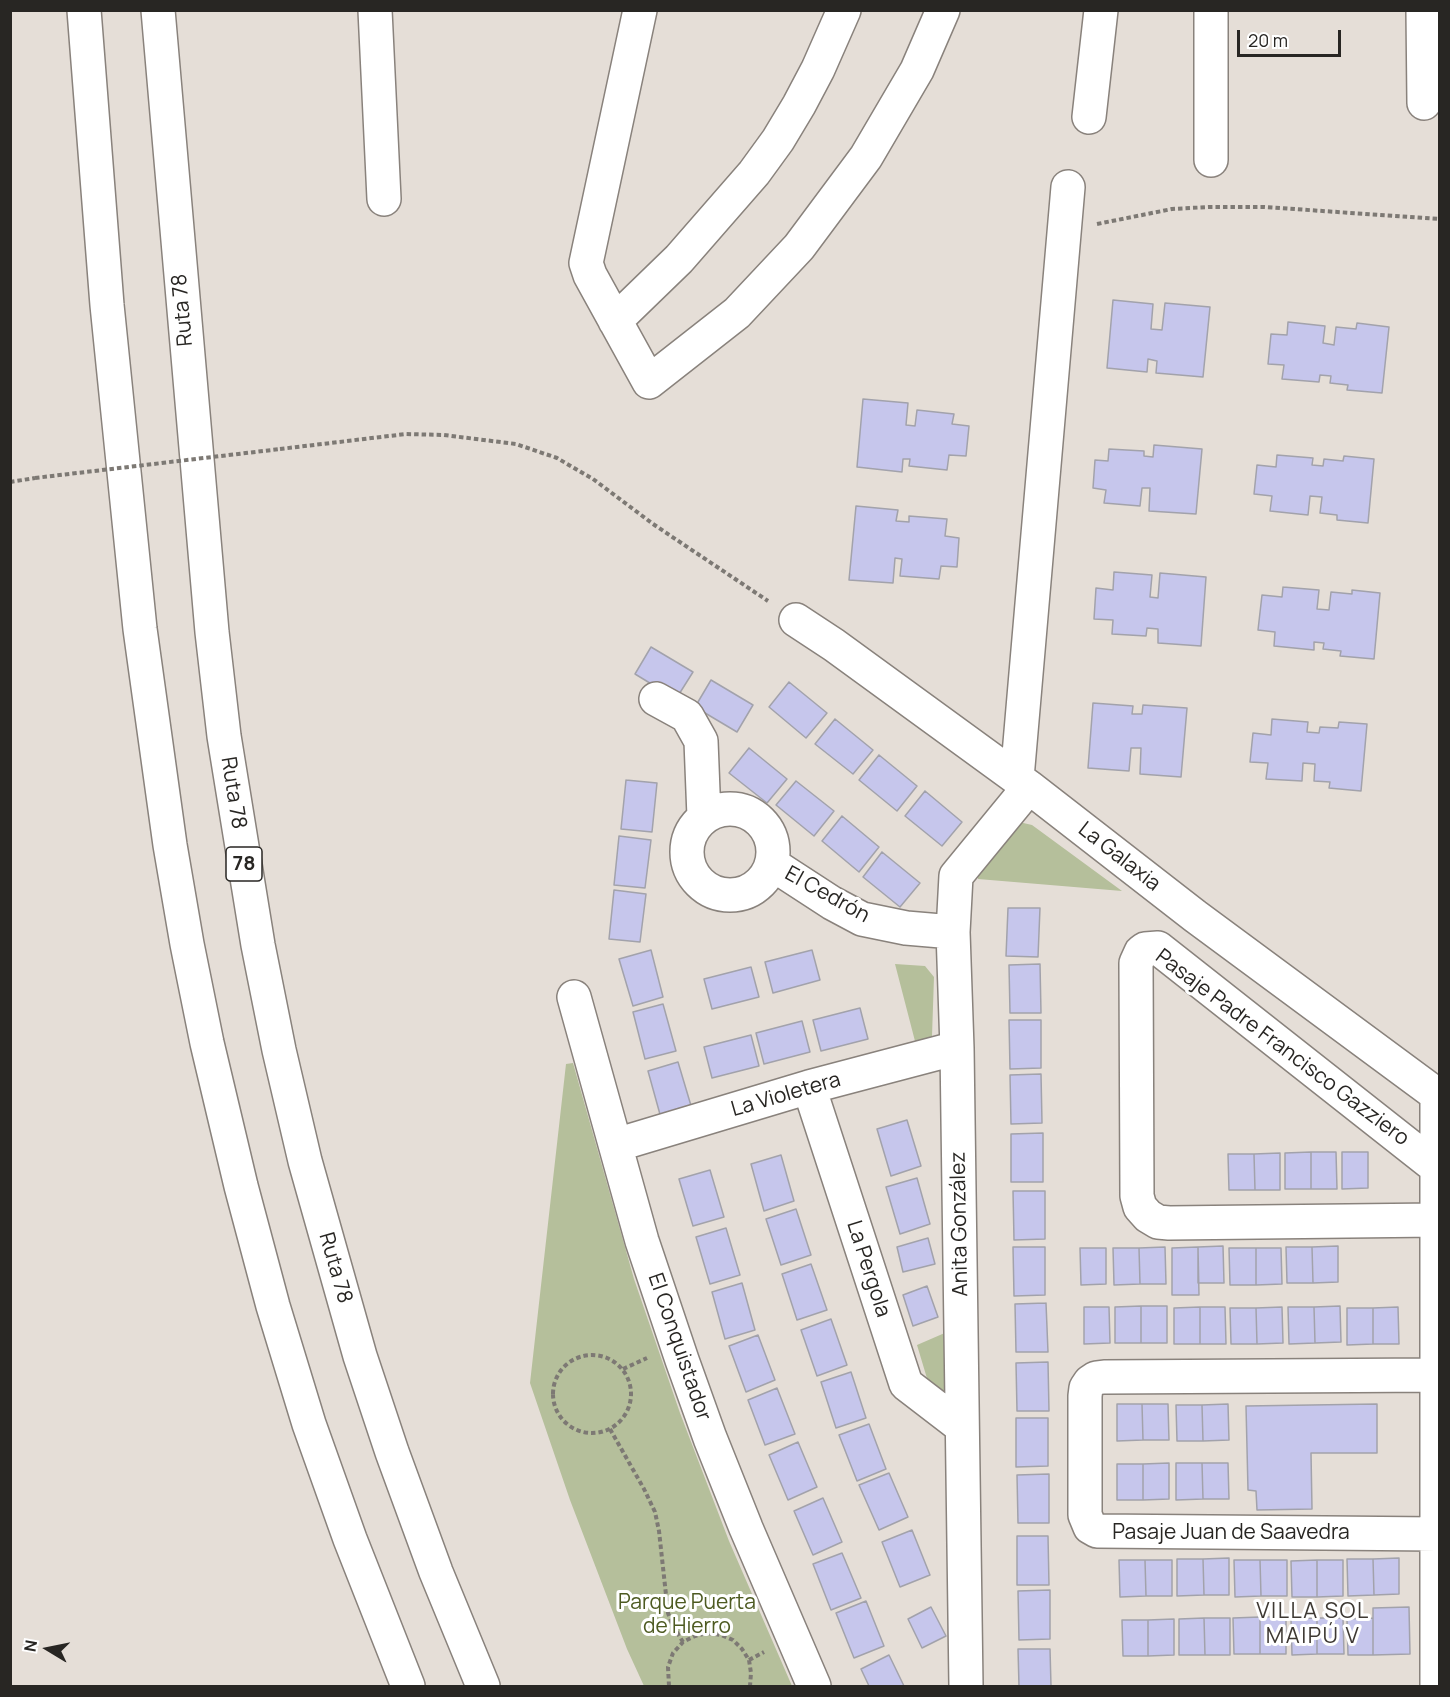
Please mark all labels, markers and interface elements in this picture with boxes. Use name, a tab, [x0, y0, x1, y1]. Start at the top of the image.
scale bar	[1240, 18, 1344, 56]
text: 20 m	[1248, 28, 1288, 52]
street label: Ruta 78	[167, 273, 199, 347]
street label: Ruta 78	[215, 755, 251, 831]
street label: La Galaxia	[1073, 817, 1165, 897]
road number: 78	[226, 847, 262, 881]
street label: El Cedrón	[780, 861, 874, 929]
street label: Pasaje Padre Francisco Gazziero	[1150, 944, 1414, 1152]
street label: La Violetera	[728, 1067, 844, 1123]
street label: Anita González	[946, 1151, 974, 1297]
street label: La Pergola	[841, 1218, 895, 1320]
street label: Ruta 78	[313, 1230, 357, 1306]
street label: El Conquistador	[642, 1270, 716, 1424]
street label: Pasaje Juan de Saavedra	[1112, 1520, 1350, 1546]
park label: Parque Puerta de Hierro	[618, 1590, 756, 1640]
district label: VILLA SOL MAIPÚ V	[1256, 1599, 1370, 1651]
north arrow	[18, 1619, 78, 1679]
text: N	[18, 1638, 42, 1653]

